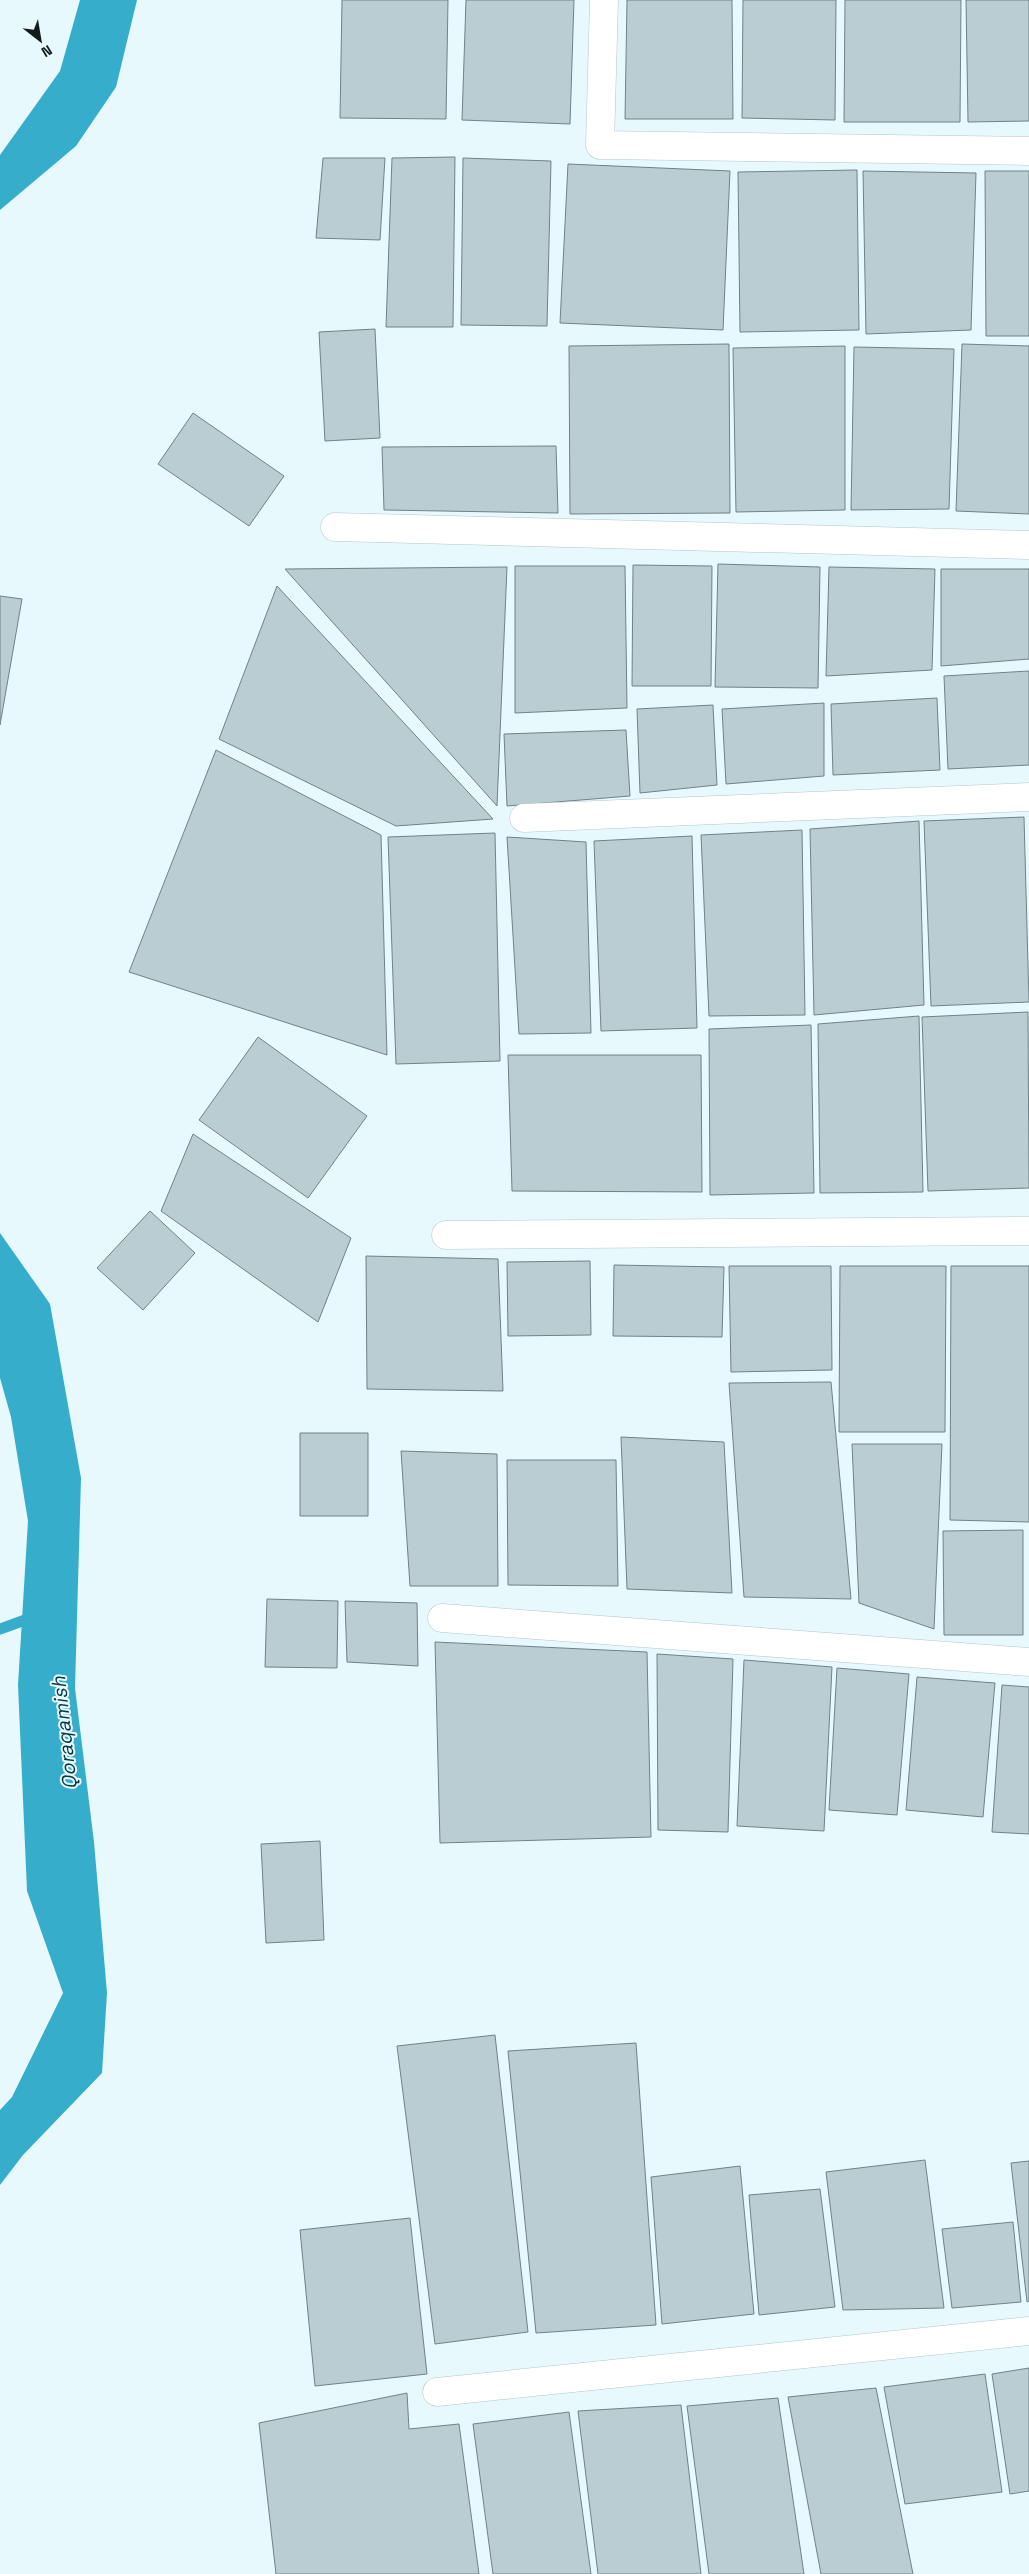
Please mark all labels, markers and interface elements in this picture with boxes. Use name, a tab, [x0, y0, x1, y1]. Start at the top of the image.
north arrow	[15, 15, 65, 65]
text: N	[38, 41, 55, 61]
water label: Qoraqamish	[45, 1674, 83, 1791]

